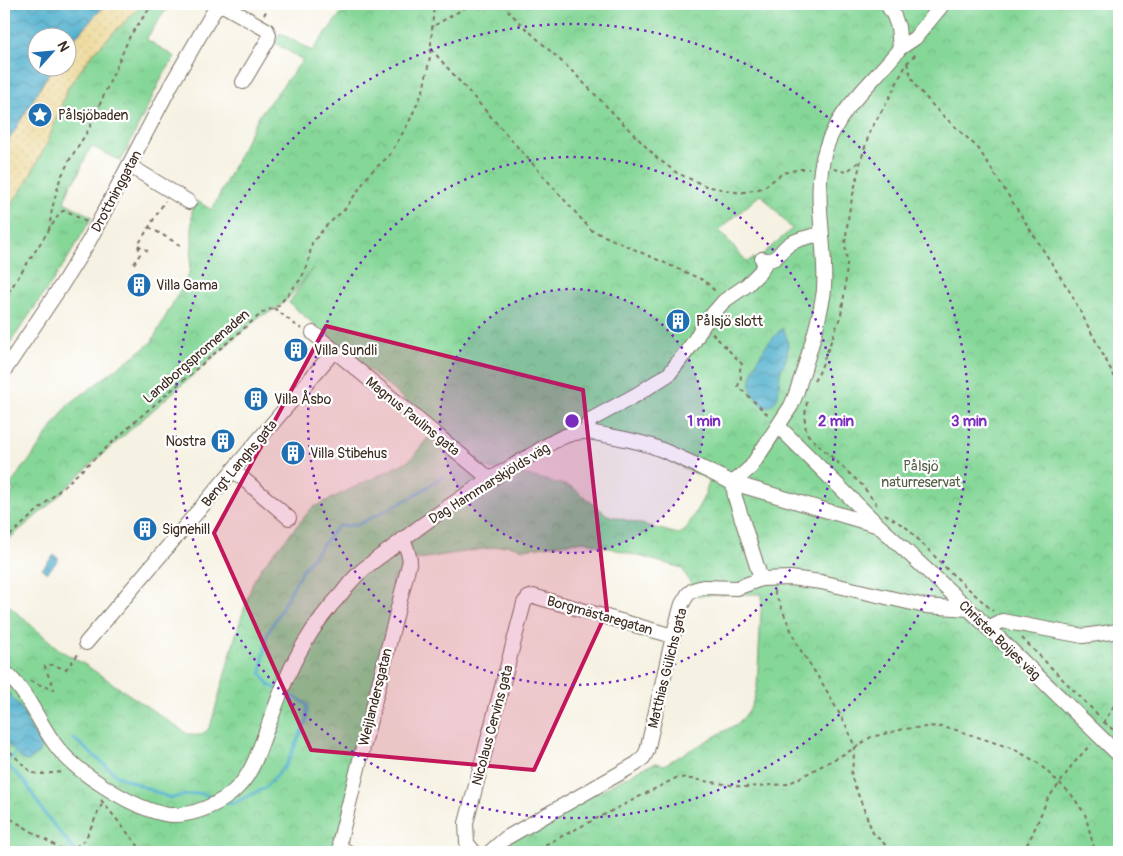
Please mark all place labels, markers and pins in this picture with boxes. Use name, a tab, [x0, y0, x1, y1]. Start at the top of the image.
place icon: Pålsjöbaden	[27, 102, 53, 128]
place label: Pålsjöbaden	[58, 107, 128, 124]
building icon: Villa Gama	[126, 272, 152, 298]
place label: Villa Gama	[156, 277, 218, 294]
building icon: Pålsjö slott	[665, 308, 691, 334]
place label: Pålsjö slott	[696, 313, 763, 330]
building icon: Villa Sundli	[283, 337, 309, 363]
place label: Villa Sundli	[314, 342, 377, 359]
building icon: Villa Åsbo	[243, 386, 269, 412]
place label: Villa Åsbo	[274, 389, 332, 408]
centre of rings	[563, 412, 581, 430]
building icon: Nostra	[210, 428, 236, 454]
place label: Nostra	[166, 433, 206, 450]
building icon: Villa Stibehus	[280, 440, 306, 466]
place label: Villa Stibehus	[310, 445, 388, 462]
building icon: Signehill	[132, 516, 158, 542]
place label: Signehill	[162, 521, 210, 538]

